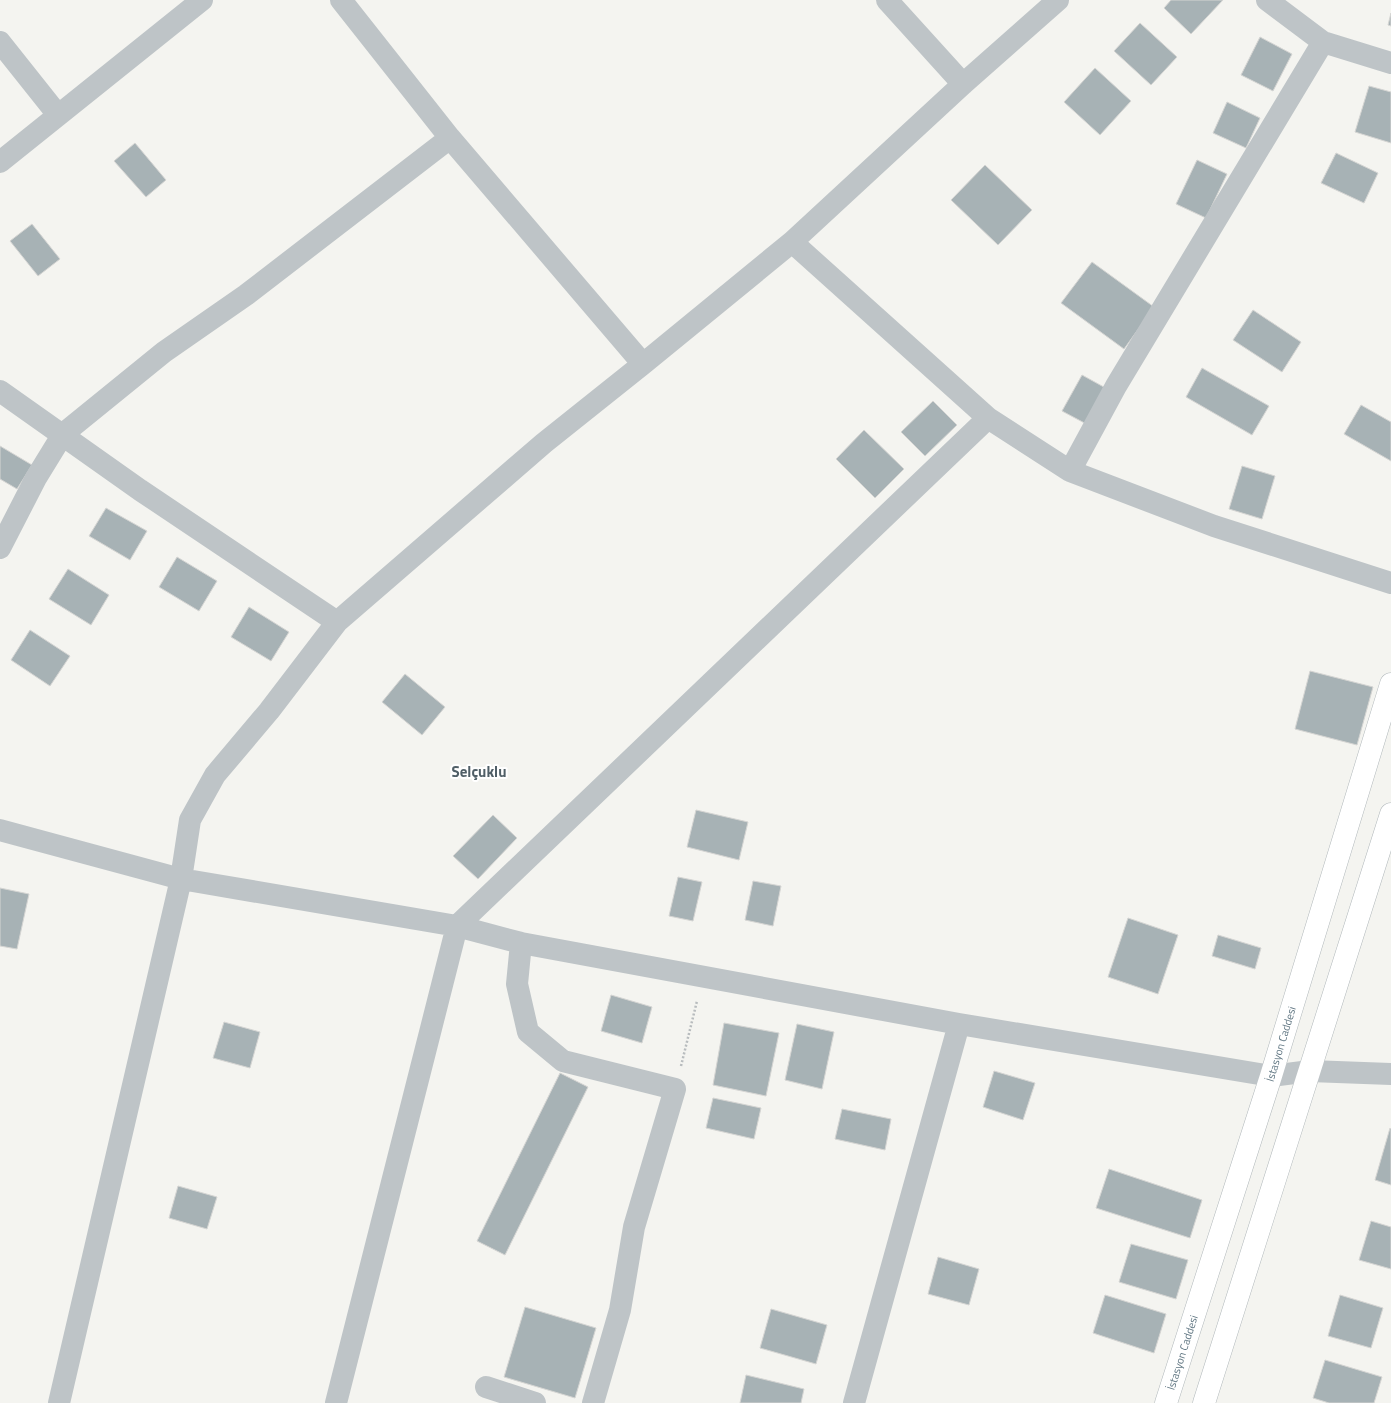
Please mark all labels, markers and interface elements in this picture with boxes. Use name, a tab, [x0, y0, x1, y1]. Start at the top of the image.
district label: Selçuklu	[452, 760, 506, 783]
street label: İstasyon Caddesi	[1262, 1004, 1300, 1084]
street label: İstasyon Caddesi	[1163, 1313, 1202, 1392]

